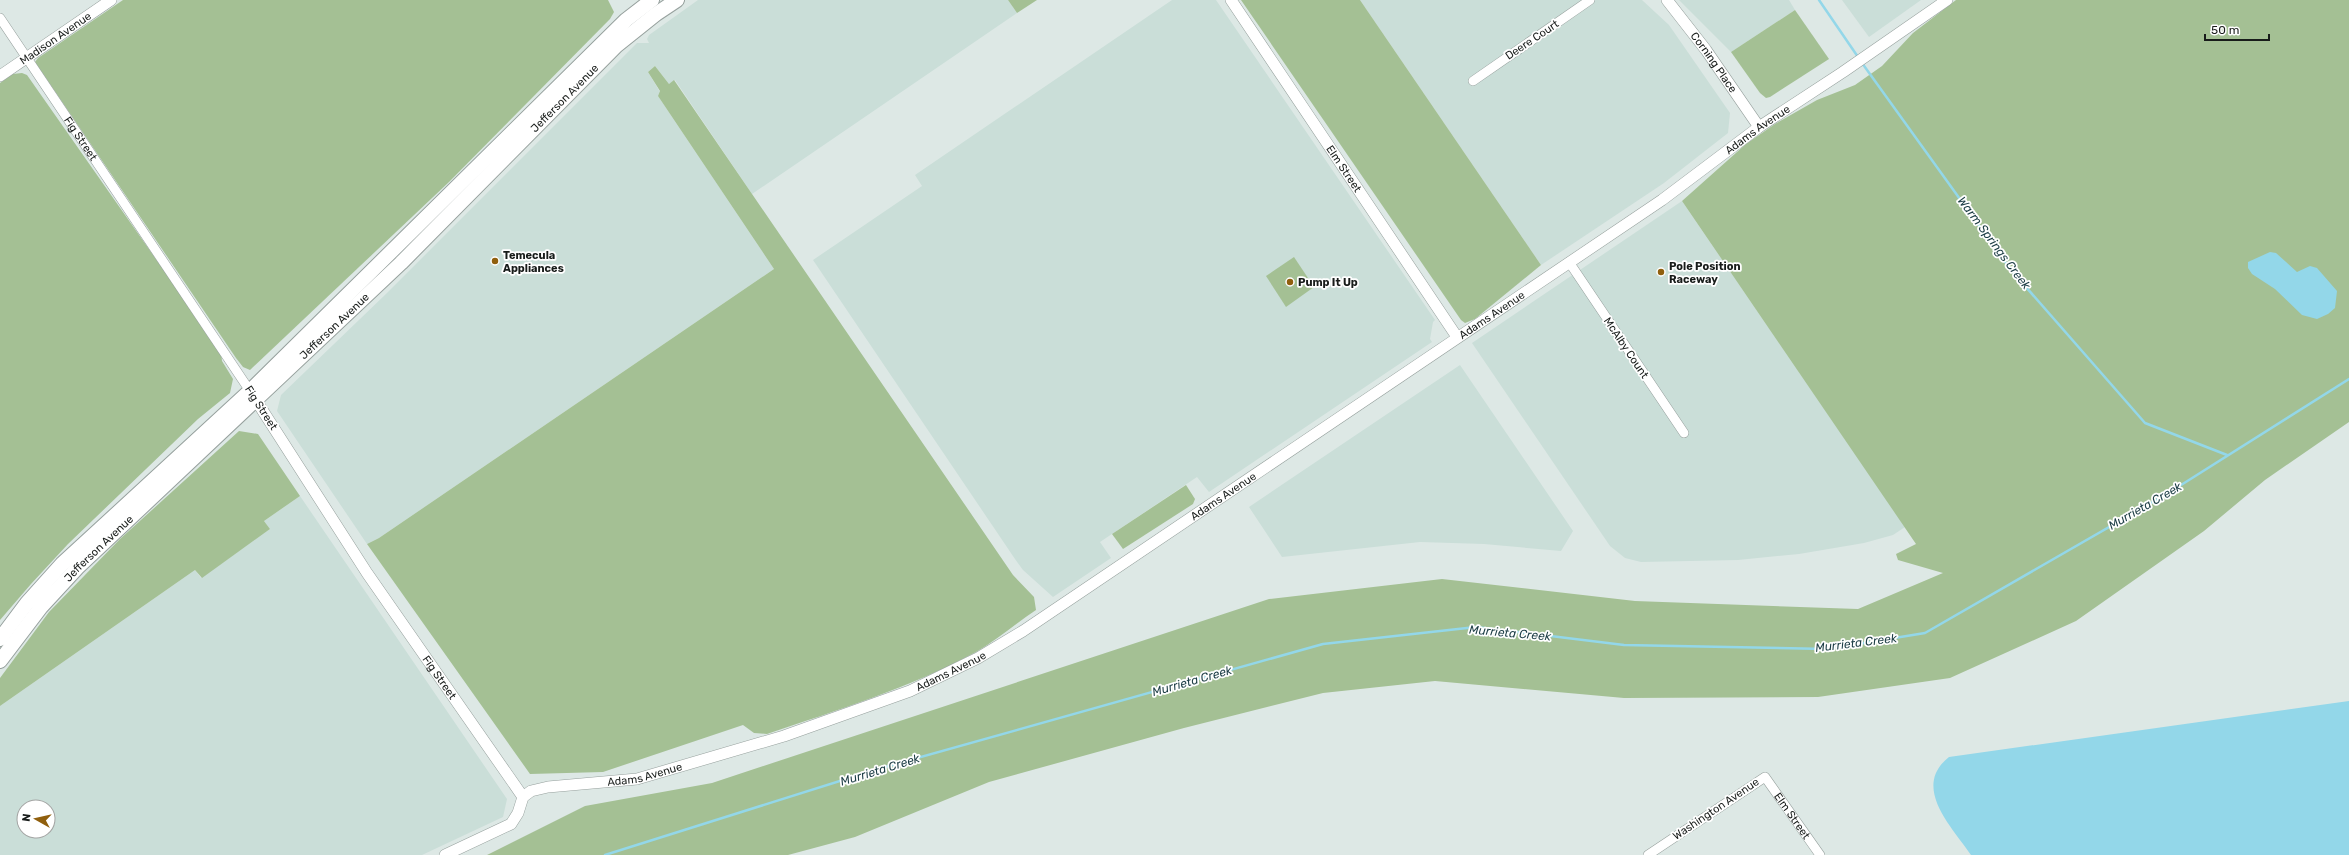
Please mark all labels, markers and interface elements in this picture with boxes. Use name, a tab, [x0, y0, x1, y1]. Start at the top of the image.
street label: Madison Avenue	[17, 9, 93, 67]
scale bar	[2205, 16, 2269, 42]
street label: Deere Court	[1503, 17, 1562, 63]
text: 50 m	[2211, 23, 2239, 37]
street label: Corning Place	[1688, 29, 1740, 95]
street label: Jefferson Avenue	[528, 61, 601, 135]
street label: Adams Avenue	[1722, 102, 1792, 157]
street label: Fig Street	[61, 114, 100, 164]
street label: Elm Street	[1324, 143, 1365, 195]
water label: Warm Springs Creek	[1955, 194, 2034, 293]
place label: Temecula Appliances	[503, 249, 564, 275]
marker: Temecula Appliances	[490, 256, 500, 266]
place label: Pole Position Raceway	[1669, 260, 1741, 286]
marker: Pole Position Raceway	[1656, 267, 1666, 277]
place label: Pump It Up	[1298, 276, 1358, 289]
marker: Pump It Up	[1285, 277, 1295, 287]
street label: Adams Avenue	[1457, 288, 1527, 342]
street label: Jefferson Avenue	[297, 290, 372, 362]
street label: McAlby Count	[1601, 315, 1652, 382]
street label: Fig Street	[242, 383, 280, 433]
street label: Adams Avenue	[1188, 469, 1258, 523]
water label: Murrieta Creek	[2106, 479, 2185, 533]
street label: Jefferson Avenue	[61, 512, 136, 584]
water label: Murrieta Creek	[1468, 622, 1552, 644]
water label: Murrieta Creek	[1814, 631, 1898, 655]
street label: Adams Avenue	[914, 648, 988, 694]
street label: Fig Street	[420, 653, 460, 702]
water label: Murrieta Creek	[1151, 663, 1234, 699]
water label: Murrieta Creek	[839, 751, 922, 789]
street label: Adams Avenue	[607, 760, 684, 788]
street label: Washington Avenue	[1670, 775, 1762, 843]
street label: Elm Street	[1772, 790, 1813, 842]
north arrow	[16, 799, 56, 839]
text: N	[20, 813, 34, 823]

